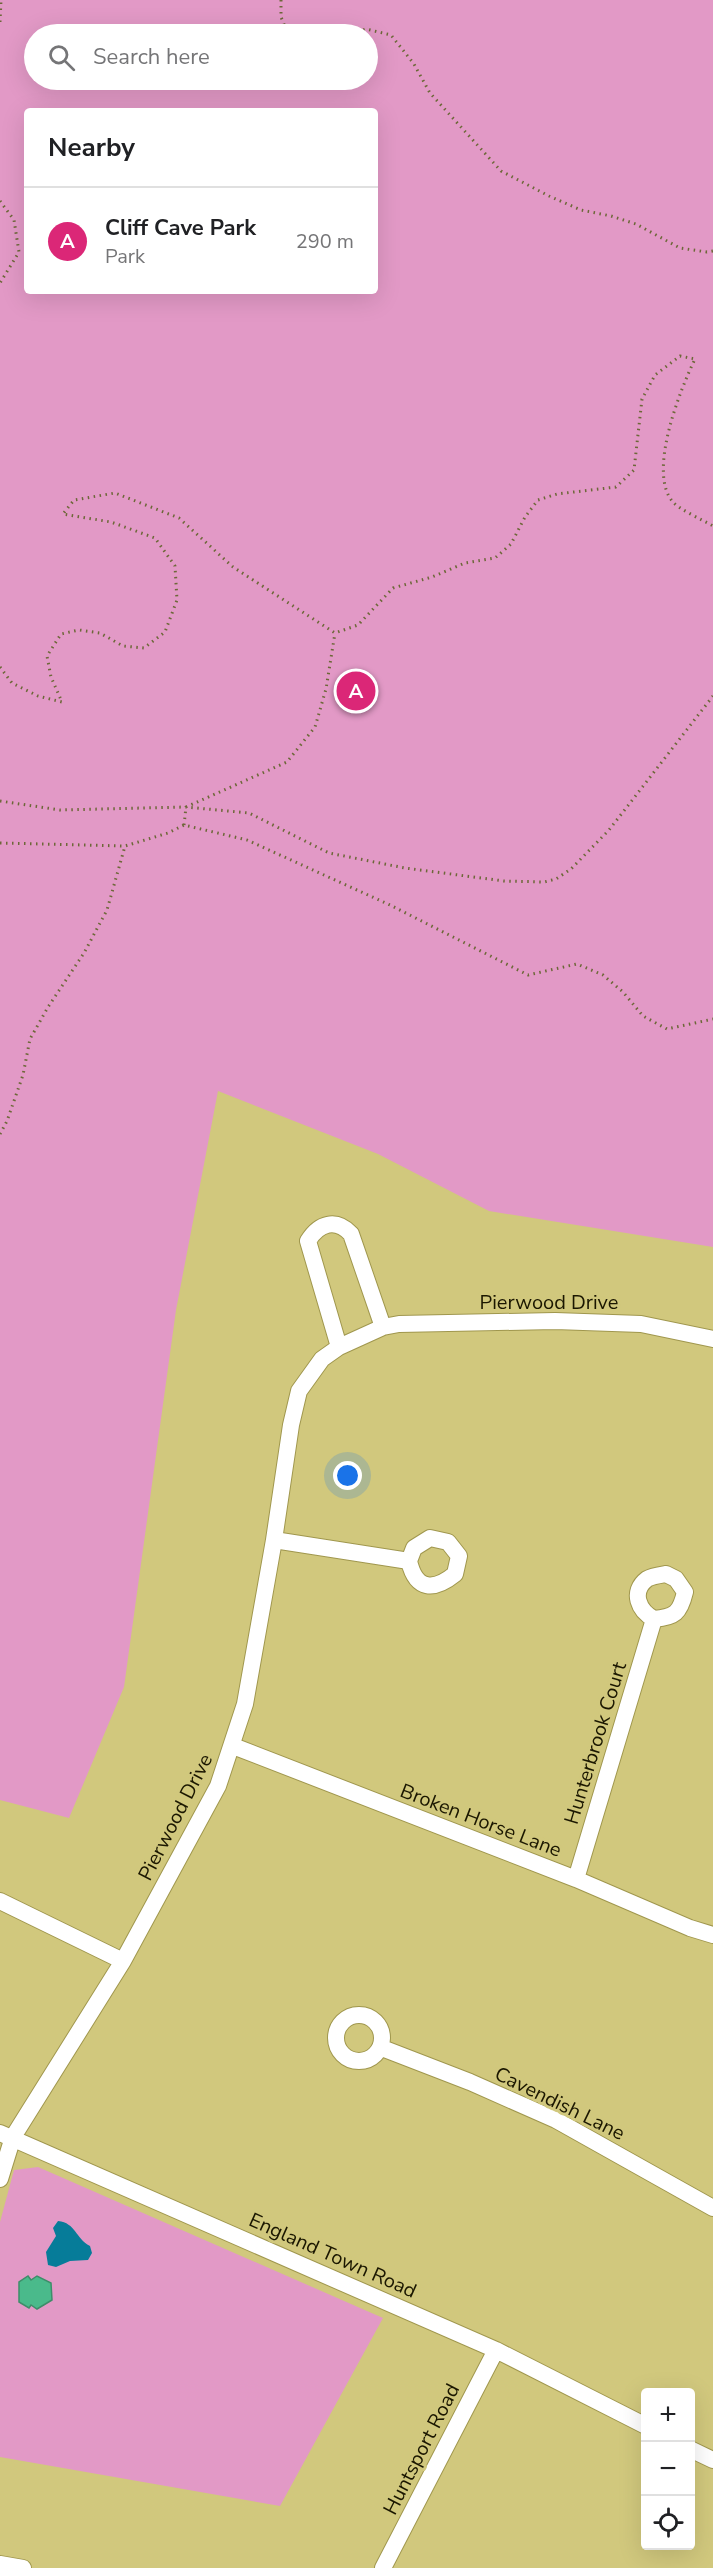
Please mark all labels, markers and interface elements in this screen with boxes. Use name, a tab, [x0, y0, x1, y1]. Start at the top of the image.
search box	[24, 24, 378, 90]
icon: search	[45, 41, 78, 74]
text: Search here	[93, 42, 210, 72]
text: Nearby	[48, 130, 135, 165]
text: Cliff Cave Park	[105, 213, 256, 243]
text: A	[60, 228, 75, 255]
text: 290 m	[296, 228, 354, 255]
text: Park	[105, 243, 145, 270]
pin: A	[336, 668, 376, 714]
street label: Pierwood Drive	[480, 1289, 618, 1316]
your location	[333, 1461, 362, 1490]
street label: Hunterbrook Court	[558, 1658, 633, 1828]
street label: Pierwood Drive	[132, 1749, 219, 1885]
street label: Broken Horse Lane	[396, 1777, 565, 1864]
street label: Cavendish Lane	[490, 2060, 629, 2147]
street label: England Town Road	[245, 2206, 421, 2305]
street label: Huntsport Road	[377, 2379, 466, 2519]
map controls	[641, 2388, 695, 2550]
button: +	[641, 2388, 695, 2442]
button: −	[641, 2442, 695, 2496]
button: locate	[641, 2496, 695, 2550]

